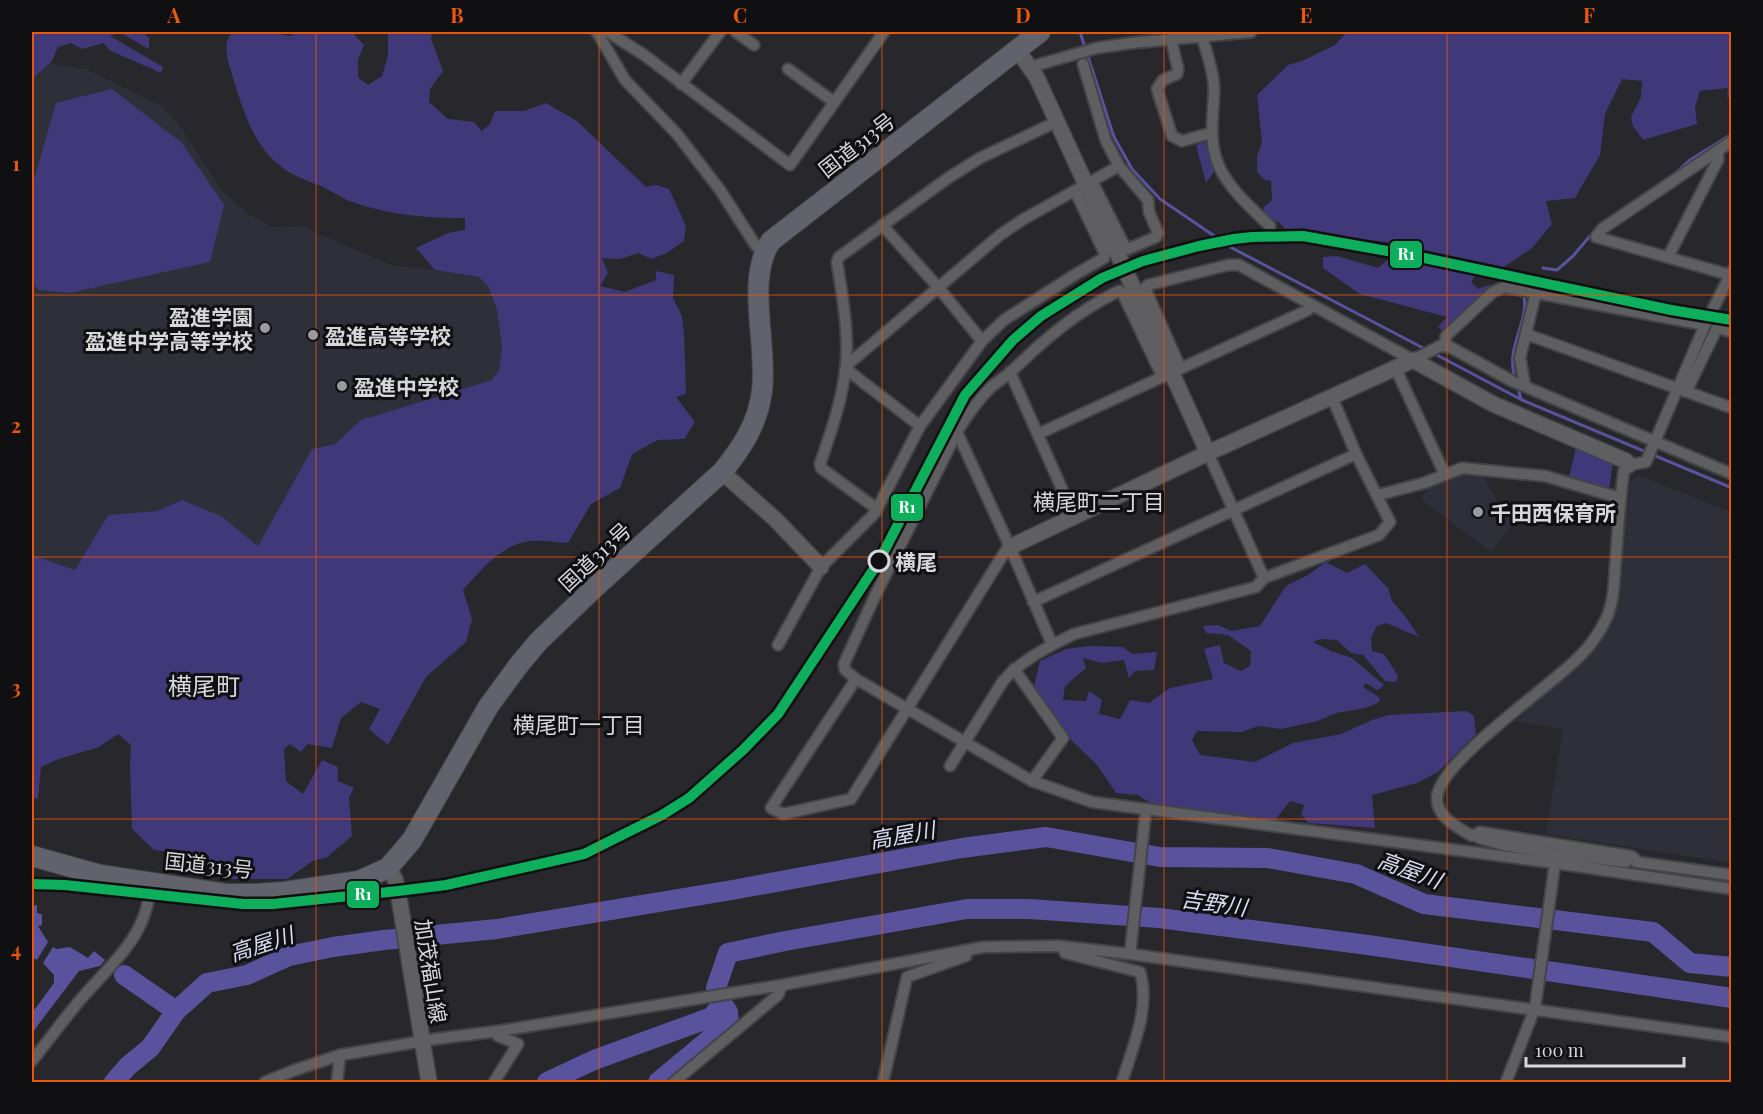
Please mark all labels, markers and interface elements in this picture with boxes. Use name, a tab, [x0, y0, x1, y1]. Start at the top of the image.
text: A	[166, 1, 181, 28]
text: B	[450, 1, 464, 28]
text: C	[733, 1, 747, 28]
text: D	[1015, 1, 1031, 28]
text: E	[1300, 1, 1312, 28]
text: F	[1583, 1, 1595, 28]
street label: 国道313号	[812, 105, 900, 183]
text: 1	[12, 149, 20, 176]
line badge: R1	[1389, 240, 1423, 269]
text: R1	[1397, 243, 1415, 264]
place label: 盈進学園 盈進中学高等学校	[85, 302, 253, 354]
marker: 盈進学園 盈進中学高等学校	[258, 321, 272, 335]
place label: 盈進高等学校	[325, 321, 451, 349]
marker: 盈進高等学校	[306, 328, 320, 342]
place label: 盈進中学校	[354, 372, 459, 400]
marker: 盈進中学校	[335, 379, 349, 393]
text: 2	[11, 411, 21, 438]
district label: 横尾町二丁目	[1033, 486, 1165, 516]
line badge: R1	[890, 493, 924, 522]
text: R1	[898, 496, 916, 517]
place label: 千田西保育所	[1490, 498, 1616, 526]
marker: 千田西保育所	[1471, 505, 1485, 519]
street label: 国道313号	[552, 515, 636, 597]
place label: 横尾	[895, 547, 937, 575]
marker: 横尾	[868, 550, 890, 572]
district label: 横尾町	[168, 669, 240, 701]
text: 3	[11, 673, 21, 700]
district label: 横尾町一丁目	[513, 709, 645, 739]
water label: 高屋川	[867, 813, 939, 855]
water label: 高屋川	[1374, 844, 1448, 895]
street label: 国道313号	[163, 845, 255, 883]
line badge: R1	[346, 880, 380, 909]
text: R1	[354, 883, 372, 904]
water label: 吉野川	[1179, 883, 1251, 922]
street label: 加茂福山線	[410, 917, 454, 1025]
water label: 高屋川	[225, 918, 299, 967]
text: 4	[11, 935, 21, 962]
scale bar	[1526, 1030, 1684, 1068]
text: 100 m	[1535, 1038, 1584, 1062]

